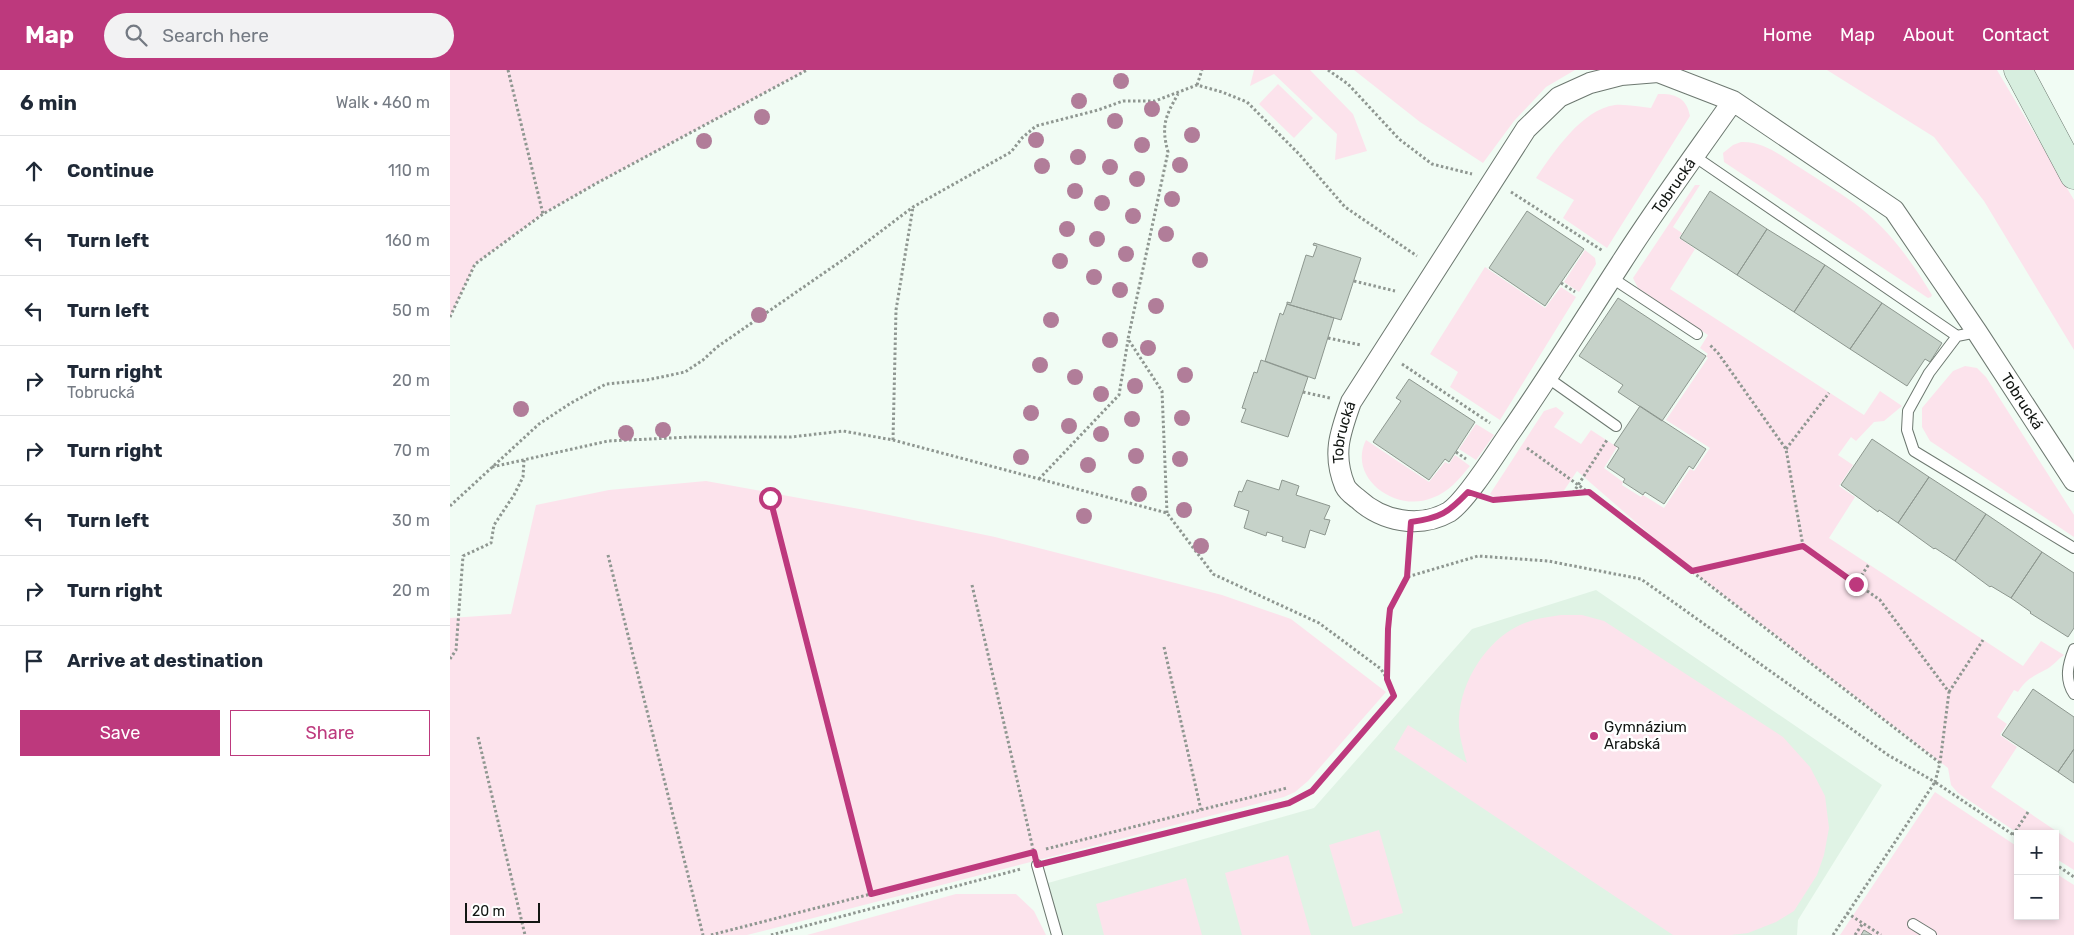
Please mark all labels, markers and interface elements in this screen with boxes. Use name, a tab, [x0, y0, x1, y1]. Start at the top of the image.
search box	[104, 13, 454, 58]
text: Map	[25, 21, 74, 49]
icon: search	[122, 21, 150, 49]
text: Search here	[162, 24, 269, 47]
text: Home	[1763, 24, 1812, 46]
text: Map	[1840, 24, 1875, 46]
text: About	[1903, 24, 1954, 46]
text: Contact	[1982, 24, 2049, 46]
text: 6 min	[20, 90, 77, 115]
text: Walk · 460 m	[336, 93, 430, 112]
street label: Tobrucká	[1648, 155, 1700, 217]
icon: ahead	[20, 157, 48, 185]
text: Continue	[67, 159, 154, 182]
text: 110 m	[388, 161, 430, 180]
icon: left	[20, 227, 48, 255]
text: Turn left	[67, 229, 149, 252]
text: 160 m	[385, 231, 430, 250]
icon: left	[20, 297, 48, 325]
text: Turn left	[67, 299, 149, 322]
text: 50 m	[392, 301, 430, 320]
text: Turn right	[67, 360, 162, 383]
icon: right	[20, 367, 48, 395]
street label: Tobrucká	[1997, 370, 2047, 433]
text: 20 m	[392, 371, 430, 390]
text: Tobrucká	[67, 383, 135, 402]
street label: Tobrucká	[1329, 399, 1360, 464]
icon: right	[20, 437, 48, 465]
text: Turn right	[67, 439, 162, 462]
text: 70 m	[393, 441, 430, 460]
route start	[759, 487, 782, 510]
icon: left	[20, 507, 48, 535]
text: Turn left	[67, 509, 149, 532]
text: 30 m	[392, 511, 430, 530]
route end	[1845, 573, 1868, 596]
icon: right	[20, 577, 48, 605]
text: Turn right	[67, 579, 162, 602]
text: 20 m	[392, 581, 430, 600]
icon: arrive	[20, 647, 48, 675]
text: Arrive at destination	[67, 649, 263, 672]
button: Save	[20, 710, 220, 756]
button: Share	[230, 710, 430, 756]
place label: Gymnázium Arabská	[1604, 718, 1687, 753]
marker: Gymnázium Arabská	[1588, 730, 1600, 742]
map controls	[2014, 830, 2059, 920]
button: +	[2014, 830, 2059, 875]
button: −	[2014, 875, 2059, 920]
scale bar	[465, 900, 540, 923]
text: 20 m	[472, 903, 505, 920]

